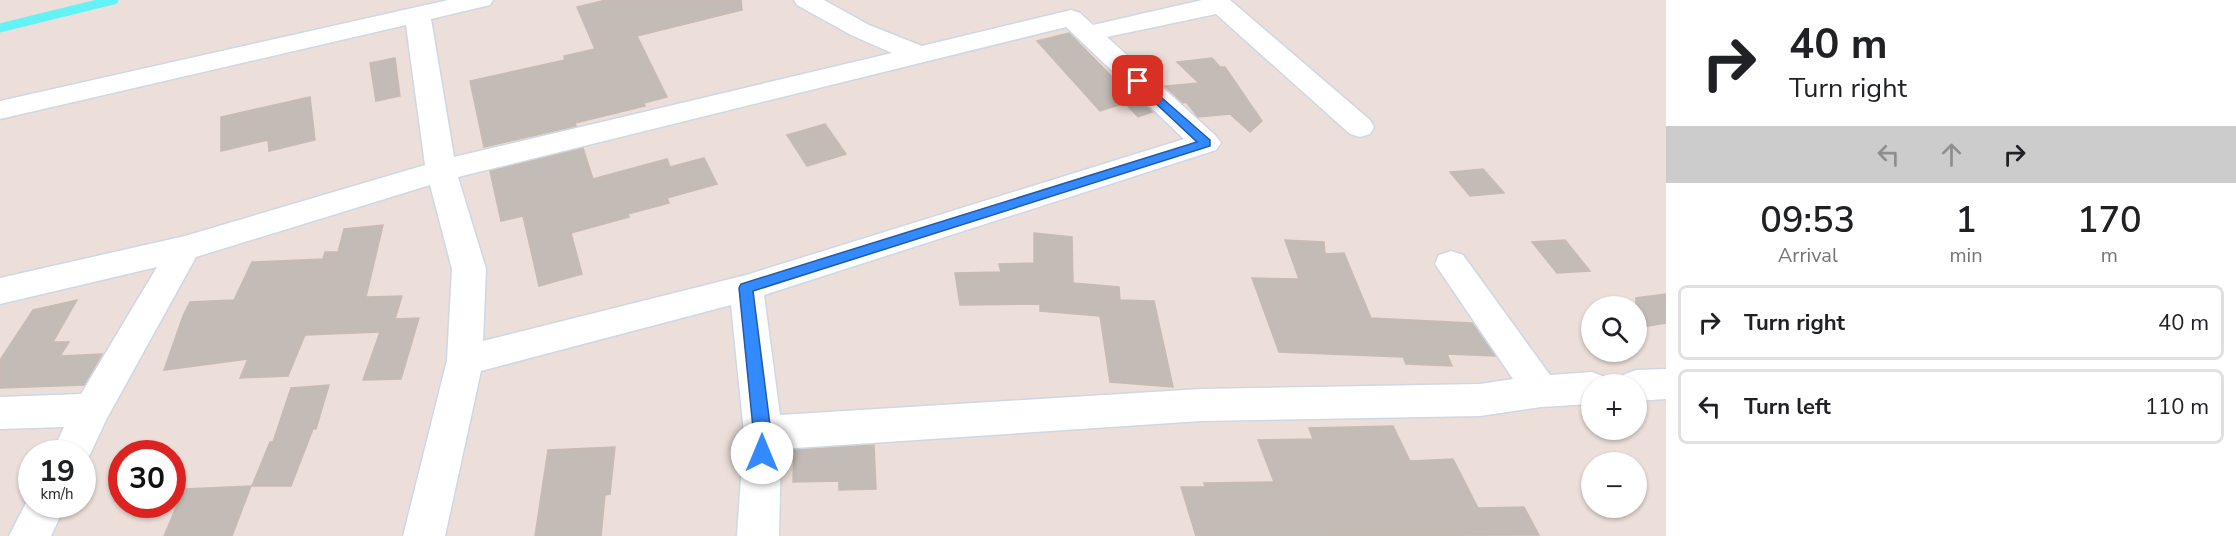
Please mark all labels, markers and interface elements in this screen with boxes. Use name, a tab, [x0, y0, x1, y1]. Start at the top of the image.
text: 40 m	[1789, 16, 1888, 73]
icon: right	[1690, 24, 1768, 102]
pin	[1112, 55, 1163, 106]
icon: arrive	[1121, 64, 1154, 97]
text: Turn right	[1789, 70, 1907, 107]
icon: left	[1872, 138, 1905, 171]
icon: ahead	[1935, 138, 1968, 171]
icon: right	[1998, 138, 2031, 171]
text: 09:53	[1760, 196, 1855, 245]
text: 1	[1955, 196, 1977, 245]
text: 170	[2077, 196, 2142, 245]
text: Arrival	[1778, 242, 1838, 269]
text: min	[1950, 242, 1983, 269]
text: m	[2101, 242, 2118, 269]
map controls	[1581, 296, 1647, 518]
button: search	[1581, 296, 1647, 362]
icon: right	[1693, 306, 1726, 339]
text: Turn right	[1744, 308, 1845, 338]
text: 40 m	[2158, 308, 2209, 338]
button: +	[1581, 374, 1647, 440]
icon: left	[1693, 390, 1726, 423]
text: Turn left	[1744, 392, 1831, 422]
text: 110 m	[2145, 392, 2209, 422]
position arrow	[730, 421, 794, 485]
speed limit sign: 30	[108, 440, 186, 518]
text: 19	[39, 451, 75, 492]
button: −	[1581, 452, 1647, 518]
text: km/h	[40, 484, 74, 504]

